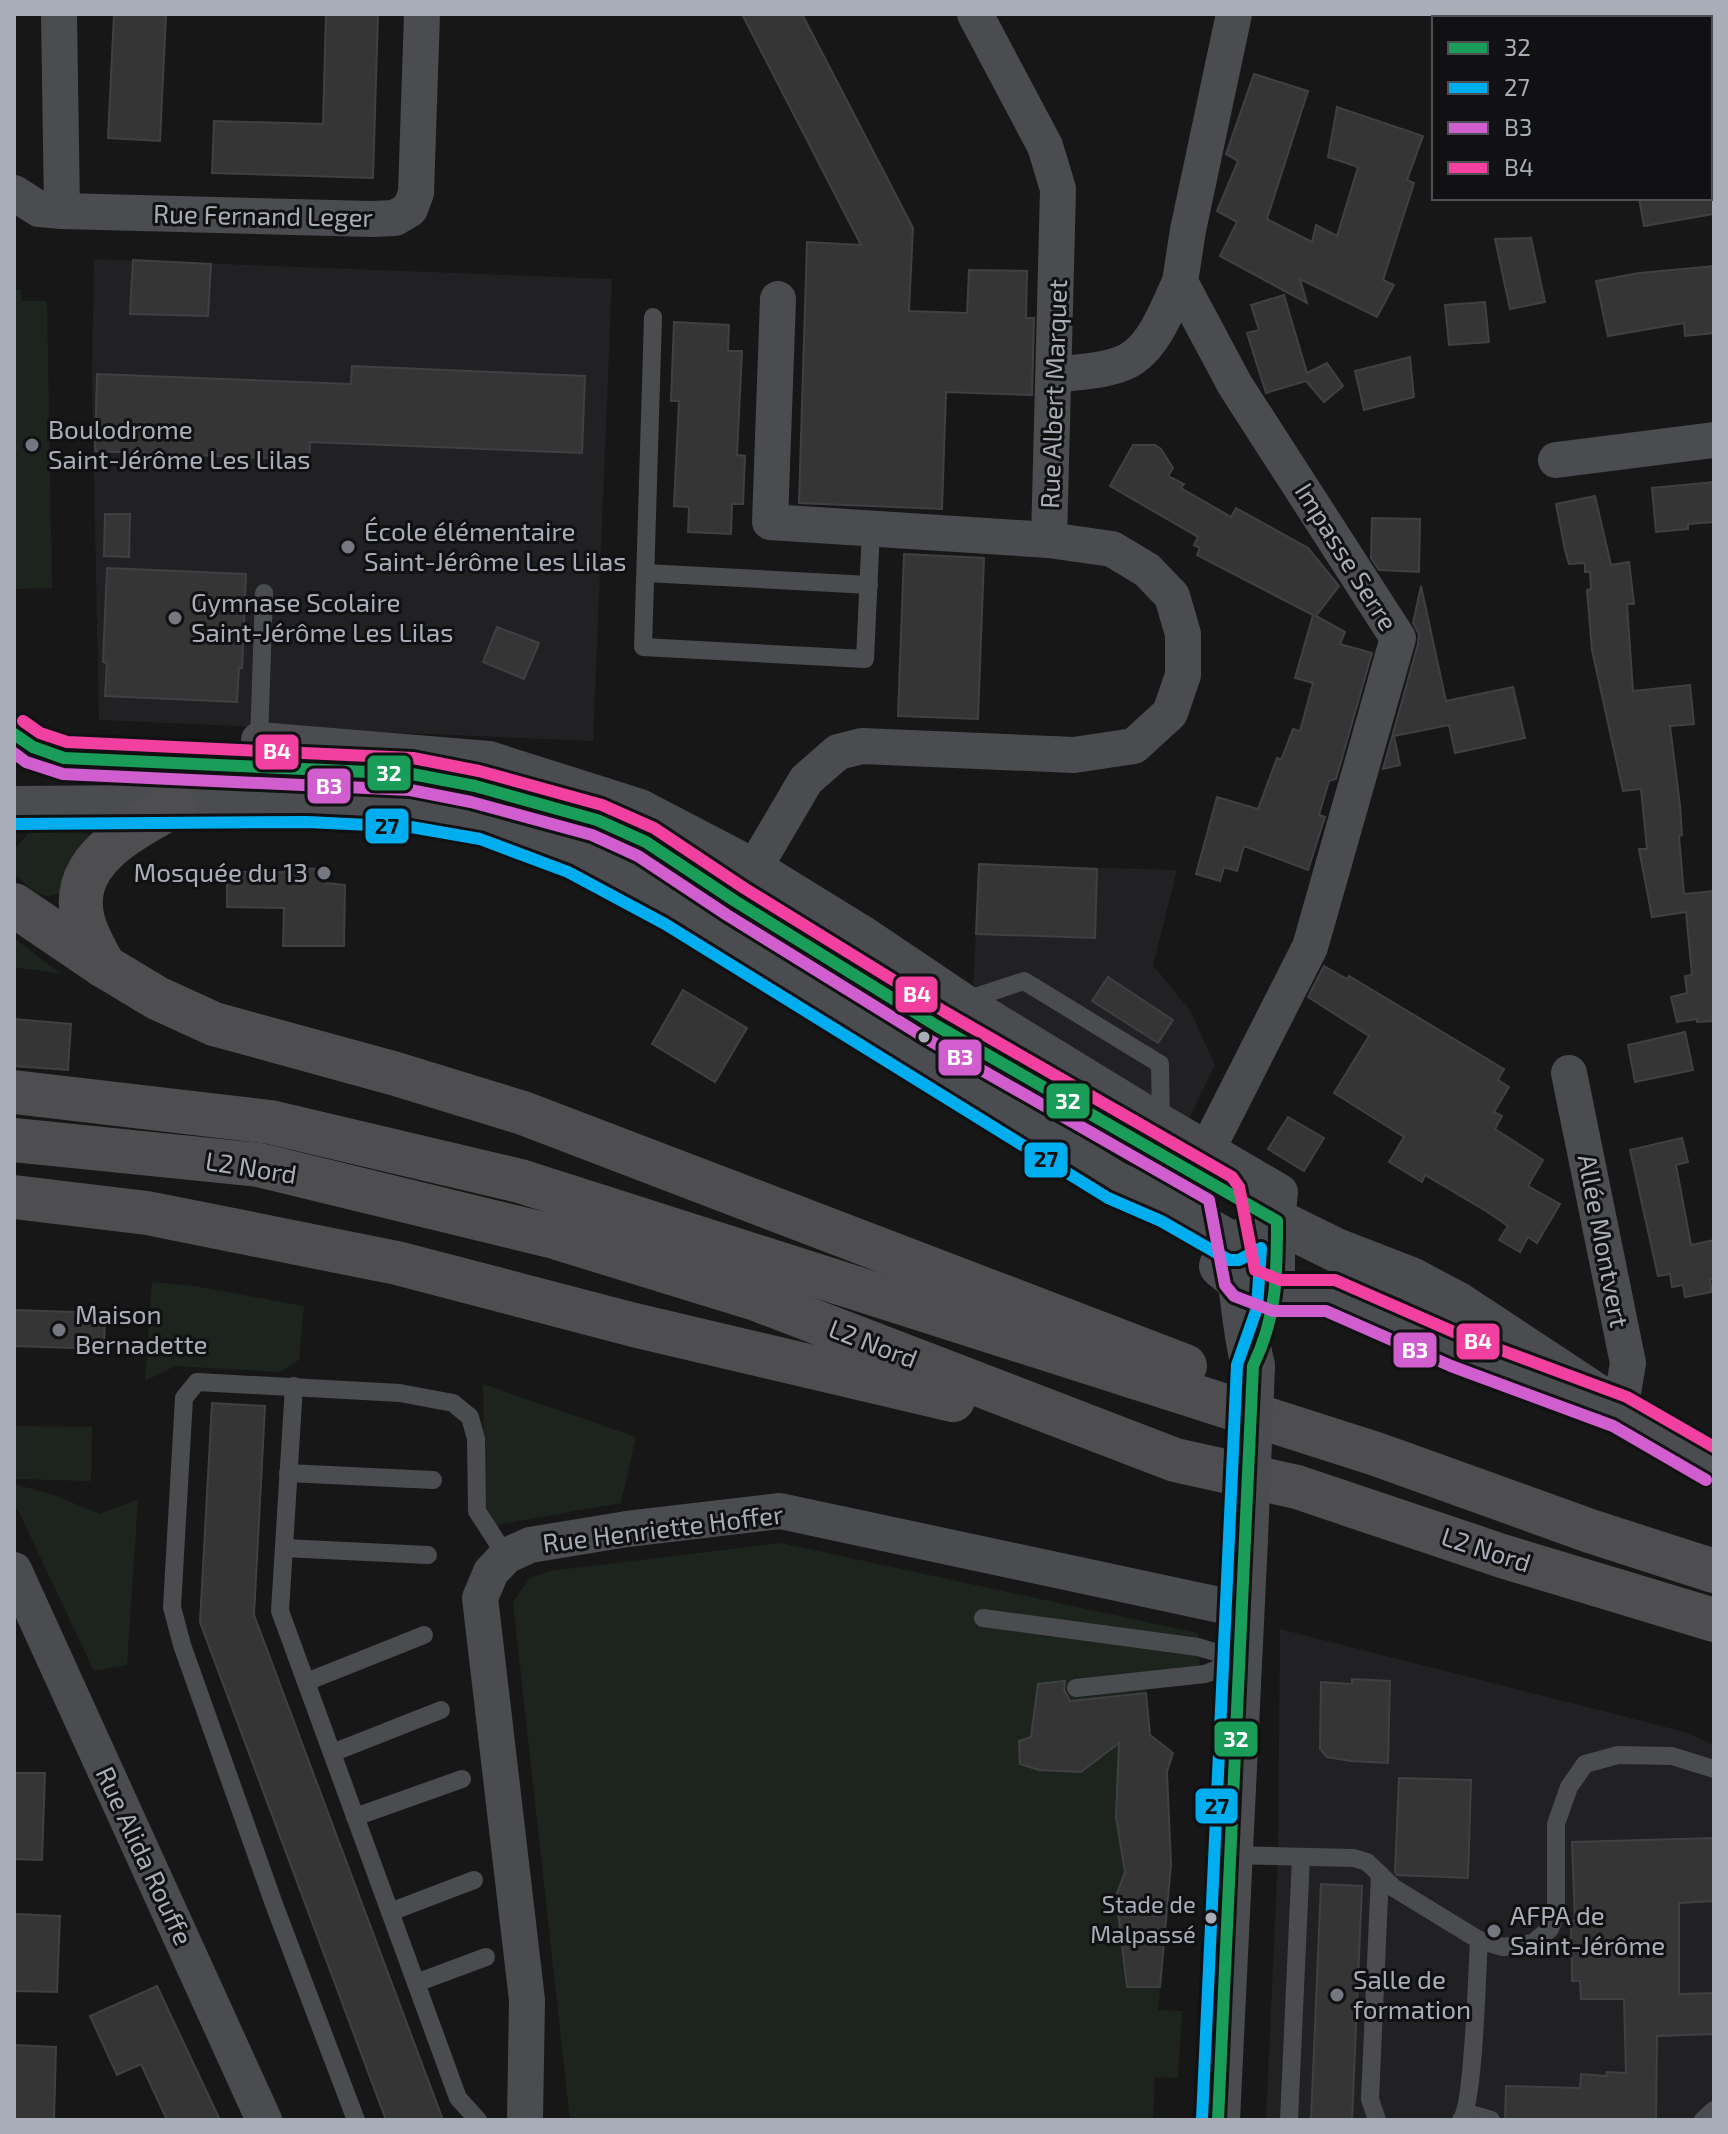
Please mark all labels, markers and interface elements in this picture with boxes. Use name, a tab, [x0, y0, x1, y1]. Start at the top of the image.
legend	[1432, 16, 1712, 200]
text: 32	[1504, 32, 1531, 61]
text: 27	[1504, 72, 1530, 101]
text: B3	[1504, 112, 1532, 141]
text: B4	[1504, 152, 1534, 181]
street label: Rue Fernand Leger	[153, 197, 373, 232]
street label: Rue Albert Marquet	[1033, 279, 1072, 509]
place label: Boulodrome Saint-Jérôme Les Lilas	[48, 413, 310, 474]
marker: Boulodrome Saint-Jérôme Les Lilas	[23, 436, 41, 454]
street label: Impasse Serre	[1290, 477, 1405, 636]
place label: École élémentaire Saint-Jérôme Les Lilas	[364, 515, 626, 576]
marker: École élémentaire Saint-Jérôme Les Lilas	[339, 538, 357, 556]
place label: Gymnase Scolaire Saint-Jérôme Les Lilas	[191, 586, 453, 647]
marker: Gymnase Scolaire Saint-Jérôme Les Lilas	[166, 609, 184, 627]
line badge: B4	[254, 733, 300, 771]
text: B4	[263, 737, 291, 763]
line badge: 32	[366, 754, 412, 792]
text: 32	[376, 759, 402, 785]
line badge: B3	[306, 767, 352, 805]
text: B3	[316, 772, 342, 798]
line badge: 27	[364, 807, 410, 845]
text: 27	[375, 812, 400, 838]
place label: Mosquée du 13	[134, 856, 308, 887]
marker: Mosquée du 13	[315, 864, 333, 882]
line badge: B4	[894, 975, 939, 1014]
text: B4	[903, 980, 931, 1006]
unlabelled marker	[916, 1029, 932, 1045]
line badge: B3	[937, 1038, 983, 1077]
text: B3	[947, 1043, 973, 1069]
line badge: 32	[1045, 1082, 1091, 1120]
text: 32	[1055, 1087, 1081, 1113]
line badge: 27	[1023, 1141, 1069, 1179]
street label: L2 Nord	[203, 1144, 299, 1189]
text: 27	[1034, 1145, 1059, 1171]
street label: Allée Montvert	[1572, 1151, 1636, 1330]
place label: Maison Bernadette	[75, 1298, 208, 1359]
street label: L2 Nord	[825, 1312, 922, 1374]
marker: Maison Bernadette	[50, 1321, 68, 1339]
line badge: B4	[1455, 1322, 1501, 1361]
text: B4	[1464, 1327, 1492, 1353]
line badge: B3	[1392, 1331, 1438, 1369]
text: B3	[1402, 1336, 1428, 1362]
street label: Rue Henriette Hoffer	[541, 1497, 785, 1558]
street label: L2 Nord	[1438, 1520, 1535, 1578]
line badge: 32	[1213, 1720, 1259, 1758]
text: 32	[1223, 1725, 1249, 1751]
street label: Rue Alida Rouffe	[91, 1761, 200, 1949]
line badge: 27	[1194, 1787, 1239, 1825]
text: 27	[1205, 1792, 1230, 1818]
place label: Stade de Malpassé	[1090, 1889, 1196, 1948]
place label: AFPA de Saint-Jérôme	[1510, 1899, 1665, 1960]
marker: Stade de Malpassé	[1203, 1910, 1219, 1926]
marker: AFPA de Saint-Jérôme	[1485, 1922, 1503, 1940]
place label: Salle de formation	[1353, 1963, 1471, 2024]
marker: Salle de formation	[1328, 1986, 1346, 2004]

